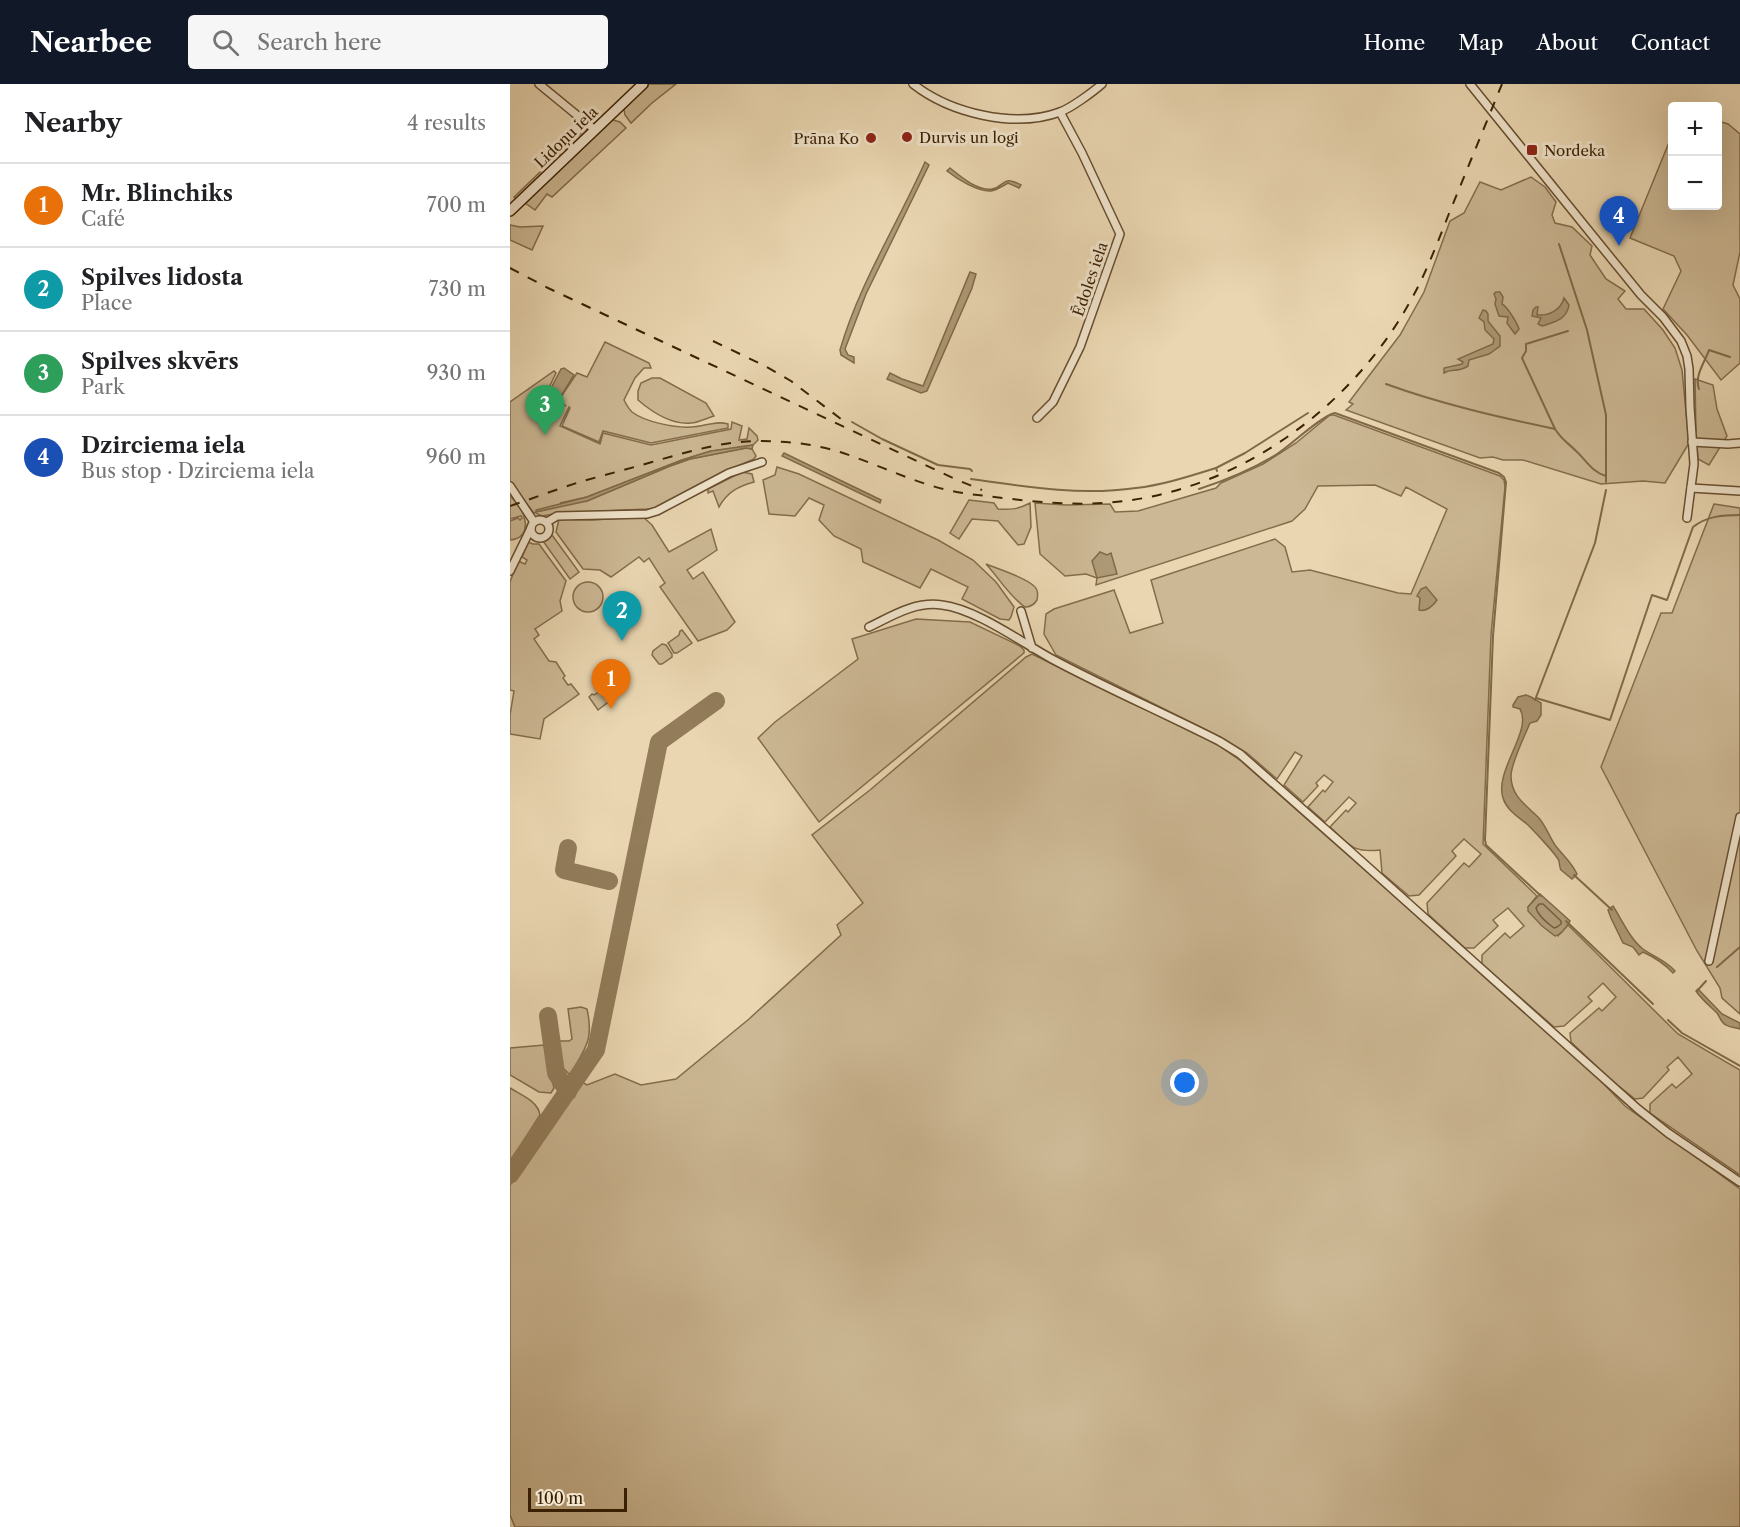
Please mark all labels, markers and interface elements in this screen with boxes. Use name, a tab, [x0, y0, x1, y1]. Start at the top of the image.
search box	[188, 15, 608, 69]
text: Nearbee	[30, 25, 152, 59]
icon: search	[209, 26, 242, 59]
text: Search here	[257, 29, 382, 56]
text: Home	[1364, 30, 1425, 55]
text: Map	[1458, 30, 1503, 55]
text: About	[1536, 30, 1598, 55]
text: Contact	[1631, 30, 1710, 55]
street label: Lidoņu iela	[530, 102, 602, 172]
map controls	[1668, 102, 1722, 210]
button: +	[1668, 102, 1722, 156]
text: Nearby	[24, 107, 122, 139]
text: 4 results	[407, 111, 486, 135]
place label: Durvis un logi	[919, 128, 1019, 147]
place label: Prāna Ko	[793, 129, 859, 148]
marker: Durvis un logi	[900, 130, 914, 144]
marker: Prāna Ko	[864, 131, 878, 145]
place label: Nordeka	[1544, 141, 1605, 160]
marker: Nordeka	[1525, 143, 1539, 157]
button: −	[1668, 156, 1722, 210]
text: Mr. Blinchiks	[81, 180, 233, 207]
text: 1	[39, 193, 48, 217]
text: 700 m	[427, 193, 486, 217]
pin: 4	[1600, 196, 1638, 246]
text: Café	[81, 207, 125, 231]
street label: Ēdoles iela	[1068, 239, 1112, 319]
text: Spilves lidosta	[81, 264, 243, 291]
text: 2	[38, 277, 49, 301]
text: 730 m	[429, 277, 486, 301]
text: Place	[81, 291, 132, 315]
text: Spilves skvērs	[81, 348, 239, 375]
text: 3	[38, 361, 49, 385]
text: 930 m	[427, 361, 486, 385]
text: Park	[81, 375, 124, 399]
pin: 3	[525, 386, 564, 435]
text: Dzirciema iela	[81, 432, 245, 459]
text: 4	[38, 445, 49, 469]
text: 960 m	[426, 445, 486, 469]
text: Bus stop · Dzirciema iela	[81, 459, 314, 483]
pin: 2	[602, 592, 642, 641]
pin: 1	[592, 660, 630, 709]
your location	[1170, 1068, 1199, 1097]
scale bar	[528, 1485, 627, 1512]
text: 100 m	[537, 1488, 583, 1508]

